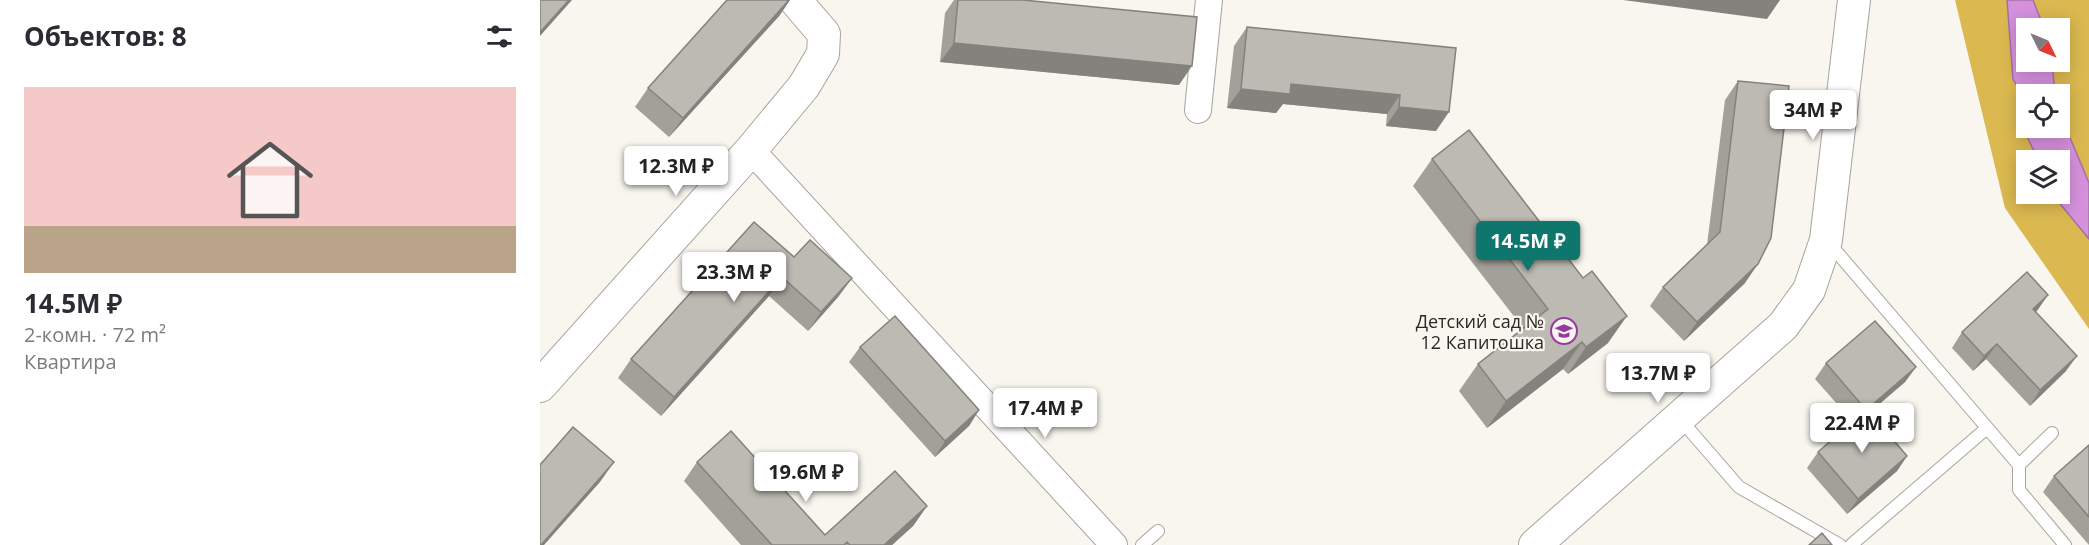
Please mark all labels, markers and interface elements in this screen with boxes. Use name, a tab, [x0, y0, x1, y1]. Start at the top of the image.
text: Объектов: 8	[24, 18, 187, 54]
north arrow	[2016, 18, 2070, 72]
map controls	[2016, 18, 2070, 204]
icon: filters	[483, 20, 516, 53]
button: locate	[2016, 84, 2070, 138]
pin: 34M ₽	[1771, 90, 1855, 141]
text: 34M ₽	[1784, 96, 1842, 123]
icon: home	[216, 126, 324, 234]
pin: 12.3M ₽	[621, 146, 731, 197]
button: layers	[2016, 150, 2070, 204]
text: 12.3M ₽	[638, 152, 714, 179]
pin: 14.5M ₽	[1473, 221, 1583, 272]
text: 14.5M ₽	[1490, 227, 1566, 254]
pin: 23.3M ₽	[679, 252, 789, 303]
text: 23.3M ₽	[696, 258, 772, 285]
text: 14.5M ₽	[24, 285, 122, 321]
place label: Детский сад № 12 Капитошка	[1416, 309, 1544, 354]
school or university icon: Детский сад № 12 Капитошка	[1549, 316, 1579, 346]
text: 2-комн. · 72 m²	[24, 321, 166, 348]
text: Квартира	[24, 348, 117, 375]
pin: 13.7M ₽	[1603, 353, 1713, 404]
text: 13.7M ₽	[1620, 359, 1696, 386]
pin: 17.4M ₽	[990, 388, 1100, 439]
text: 17.4M ₽	[1007, 394, 1083, 421]
pin: 22.4M ₽	[1807, 403, 1917, 454]
text: 22.4M ₽	[1824, 409, 1900, 436]
pin: 19.6M ₽	[751, 452, 861, 503]
text: 19.6M ₽	[768, 458, 844, 485]

